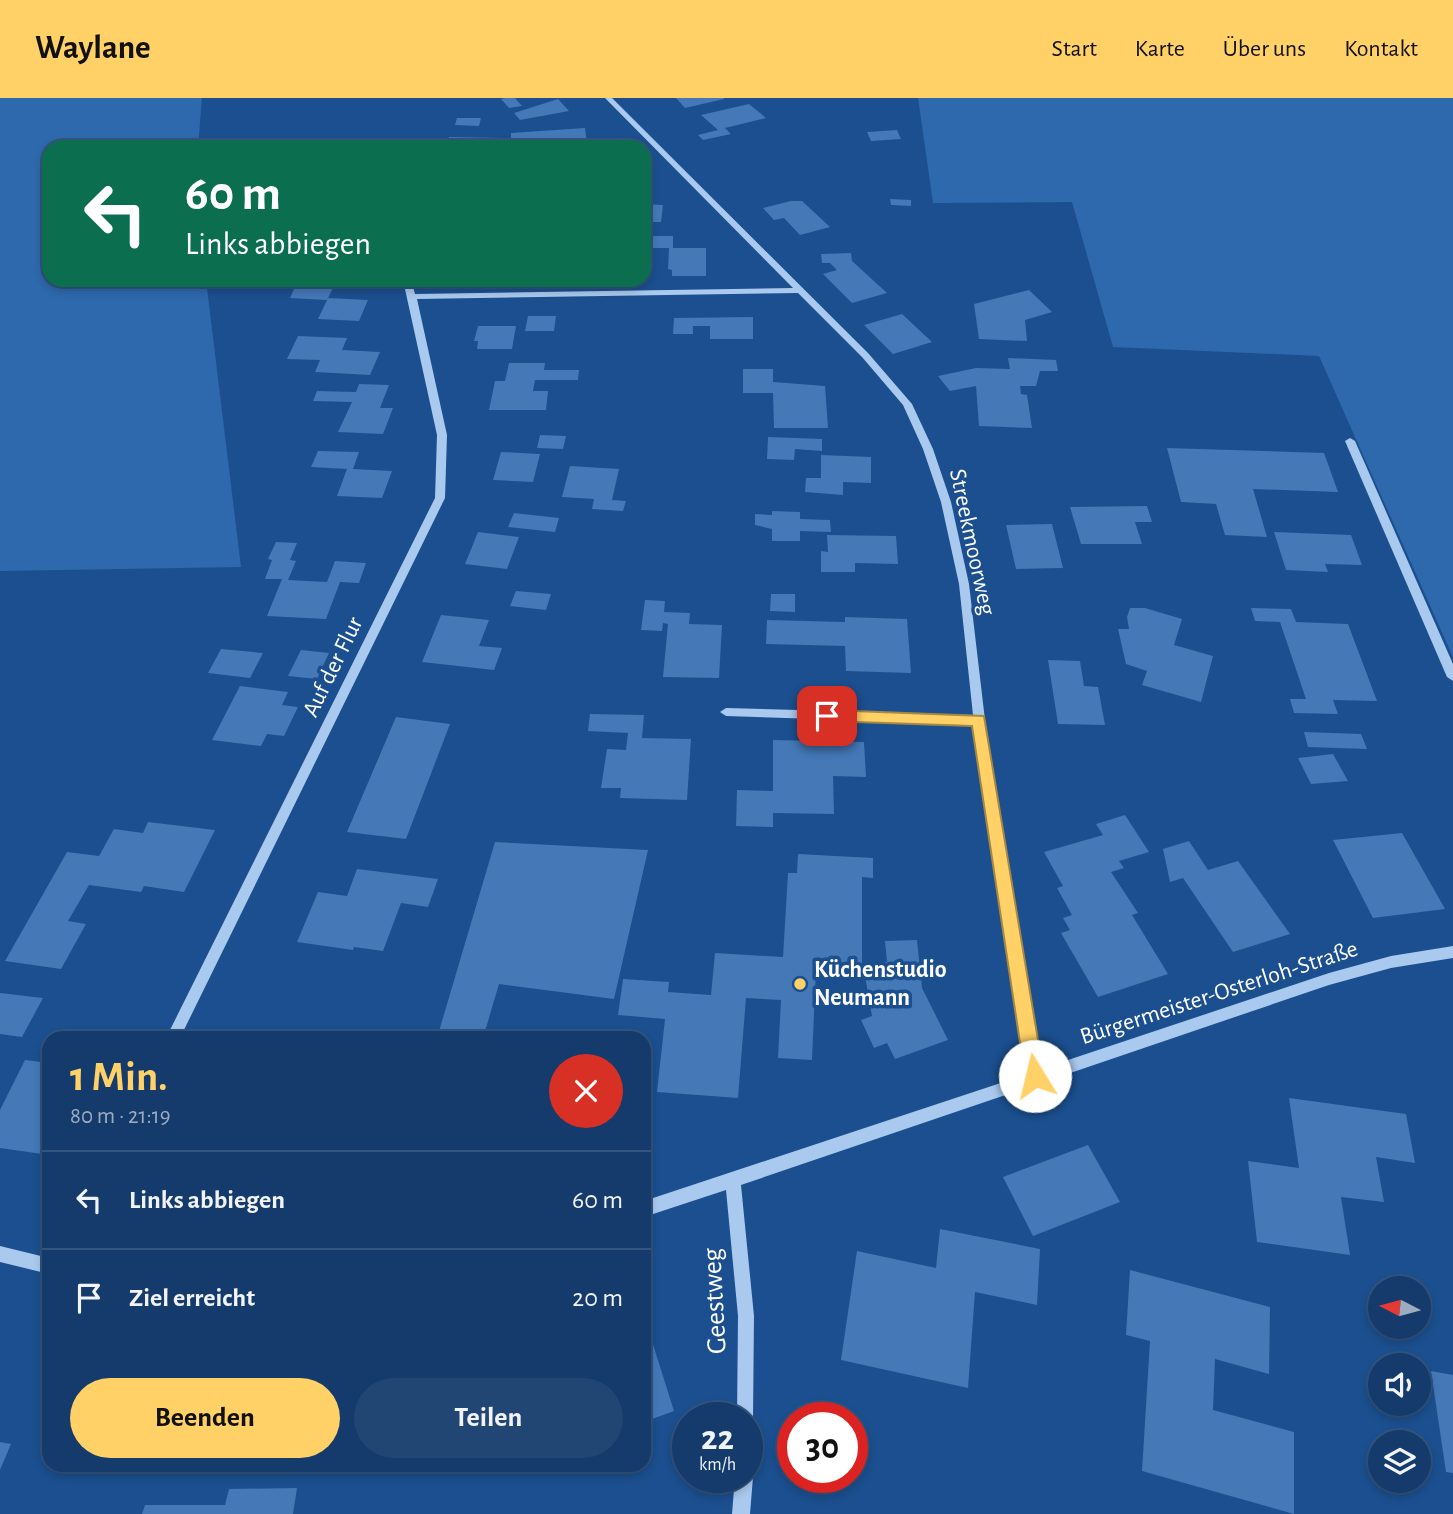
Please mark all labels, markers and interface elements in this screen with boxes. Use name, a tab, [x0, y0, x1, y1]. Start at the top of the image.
text: Waylane	[35, 32, 151, 65]
text: Start	[1052, 37, 1097, 61]
text: Karte	[1135, 37, 1185, 61]
text: Über uns	[1223, 37, 1306, 61]
text: Kontakt	[1344, 37, 1418, 61]
icon: left	[70, 168, 161, 259]
text: 60 m	[185, 170, 281, 219]
text: Links abbiegen	[185, 228, 371, 260]
street label: Streekmoorweg	[945, 467, 999, 618]
street label: Auf der Flur	[299, 613, 368, 721]
pin	[797, 686, 857, 746]
icon: arrive	[808, 697, 846, 735]
street label: Bürgermeister-Osterloh-Straße	[1077, 937, 1361, 1049]
place label: Küchenstudio Neumann	[814, 958, 947, 1010]
marker: Küchenstudio Neumann	[792, 976, 808, 992]
position arrow	[998, 1039, 1072, 1113]
button: close	[549, 1054, 623, 1128]
text: 1 Min.	[70, 1056, 168, 1098]
text: 80 m · 21:19	[70, 1105, 170, 1128]
icon: left	[70, 1181, 108, 1219]
text: Links abbiegen	[129, 1187, 285, 1213]
text: 60 m	[572, 1187, 623, 1213]
street label: Geestweg	[698, 1247, 732, 1355]
north arrow	[1368, 1276, 1432, 1339]
map controls	[1368, 1276, 1431, 1493]
icon: arrive	[70, 1279, 108, 1317]
text: Ziel erreicht	[129, 1285, 255, 1311]
text: 20 m	[572, 1285, 623, 1311]
button: sound	[1368, 1353, 1431, 1416]
button: Beenden	[70, 1378, 340, 1458]
button: Teilen	[354, 1378, 623, 1458]
speed limit sign: 30	[777, 1402, 868, 1493]
text: 22	[701, 1421, 734, 1456]
button: layers	[1368, 1430, 1431, 1493]
text: km/h	[699, 1456, 736, 1474]

